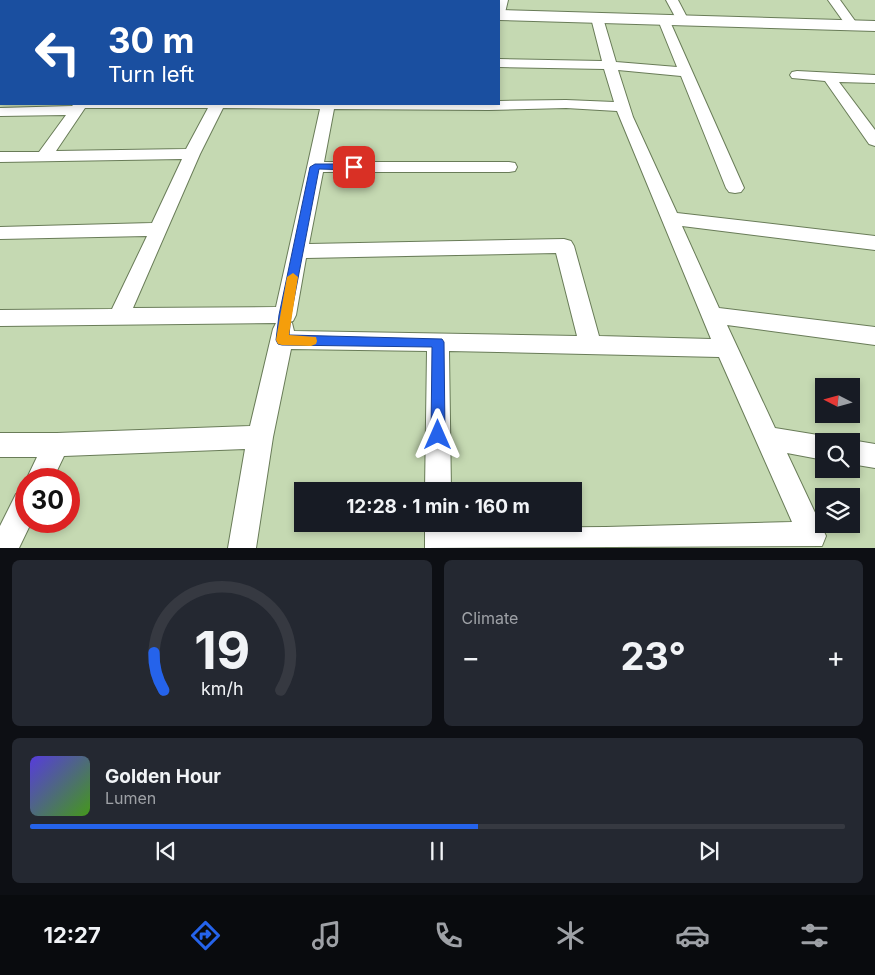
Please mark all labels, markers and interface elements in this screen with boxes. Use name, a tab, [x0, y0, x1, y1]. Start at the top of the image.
text: 30 m	[108, 19, 194, 61]
icon: left	[25, 20, 90, 85]
text: Turn left	[108, 61, 194, 87]
pin	[333, 146, 375, 188]
icon: arrive	[340, 153, 368, 181]
north arrow	[815, 378, 860, 422]
map controls	[815, 378, 860, 533]
position arrow	[411, 408, 463, 460]
button: search	[815, 433, 860, 478]
speed limit sign: 30	[15, 468, 80, 533]
button: layers	[815, 488, 860, 533]
text: 12:28 · 1 min · 160 m	[346, 495, 530, 518]
text: Climate	[462, 608, 518, 628]
text: 19	[194, 619, 250, 682]
text: 23°	[620, 633, 686, 679]
text: −	[462, 640, 480, 674]
text: +	[826, 640, 845, 674]
text: km/h	[201, 678, 243, 699]
text: Golden Hour	[105, 765, 221, 788]
text: Lumen	[105, 788, 156, 808]
icon: previous	[152, 837, 180, 865]
icon: pause	[423, 837, 451, 865]
icon: next	[695, 837, 723, 865]
icon: directions	[188, 918, 223, 953]
icon: music	[309, 918, 344, 953]
icon: phone	[431, 918, 466, 953]
icon: climate	[553, 918, 588, 953]
icon: car	[675, 918, 710, 953]
icon: filters	[797, 918, 832, 953]
text: 12:27	[43, 922, 101, 948]

